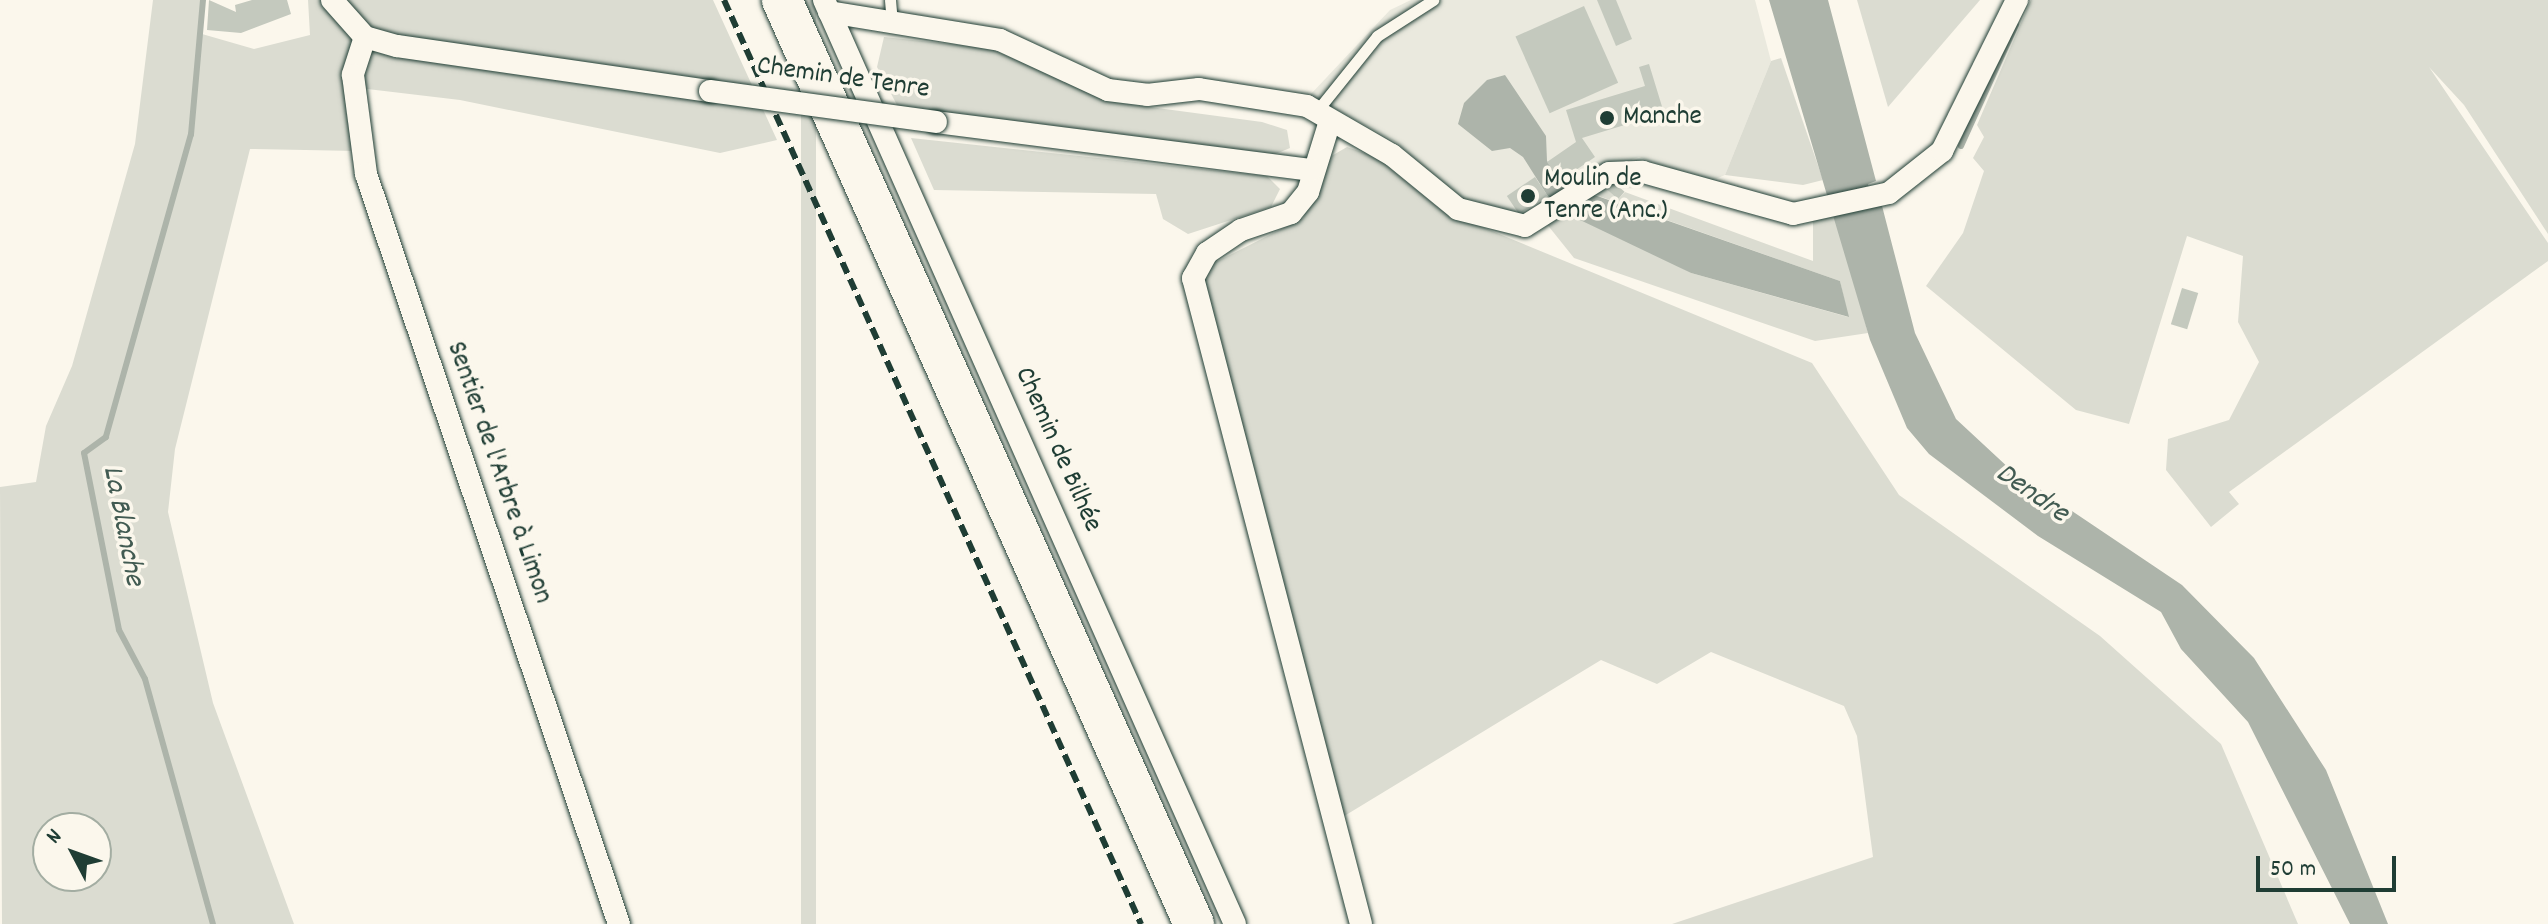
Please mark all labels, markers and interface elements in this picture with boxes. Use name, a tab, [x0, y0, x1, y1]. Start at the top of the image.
street label: Chemin de Tenre	[755, 50, 931, 108]
place label: Manche	[1623, 101, 1702, 135]
marker: Manche	[1598, 109, 1616, 127]
place label: Moulin de Tenre (Anc.)	[1544, 163, 1668, 229]
marker: Moulin de Tenre (Anc.)	[1519, 187, 1537, 205]
street label: Sentier de l'Arbre à Limon	[437, 338, 559, 608]
street label: Chemin de Bilhée	[1006, 362, 1108, 538]
water label: Dendre	[1988, 457, 2074, 533]
water label: La Blanche	[92, 463, 150, 589]
north arrow	[32, 812, 112, 892]
text: N	[40, 823, 70, 852]
scale bar	[2260, 840, 2400, 890]
text: 50 m	[2270, 853, 2316, 887]

